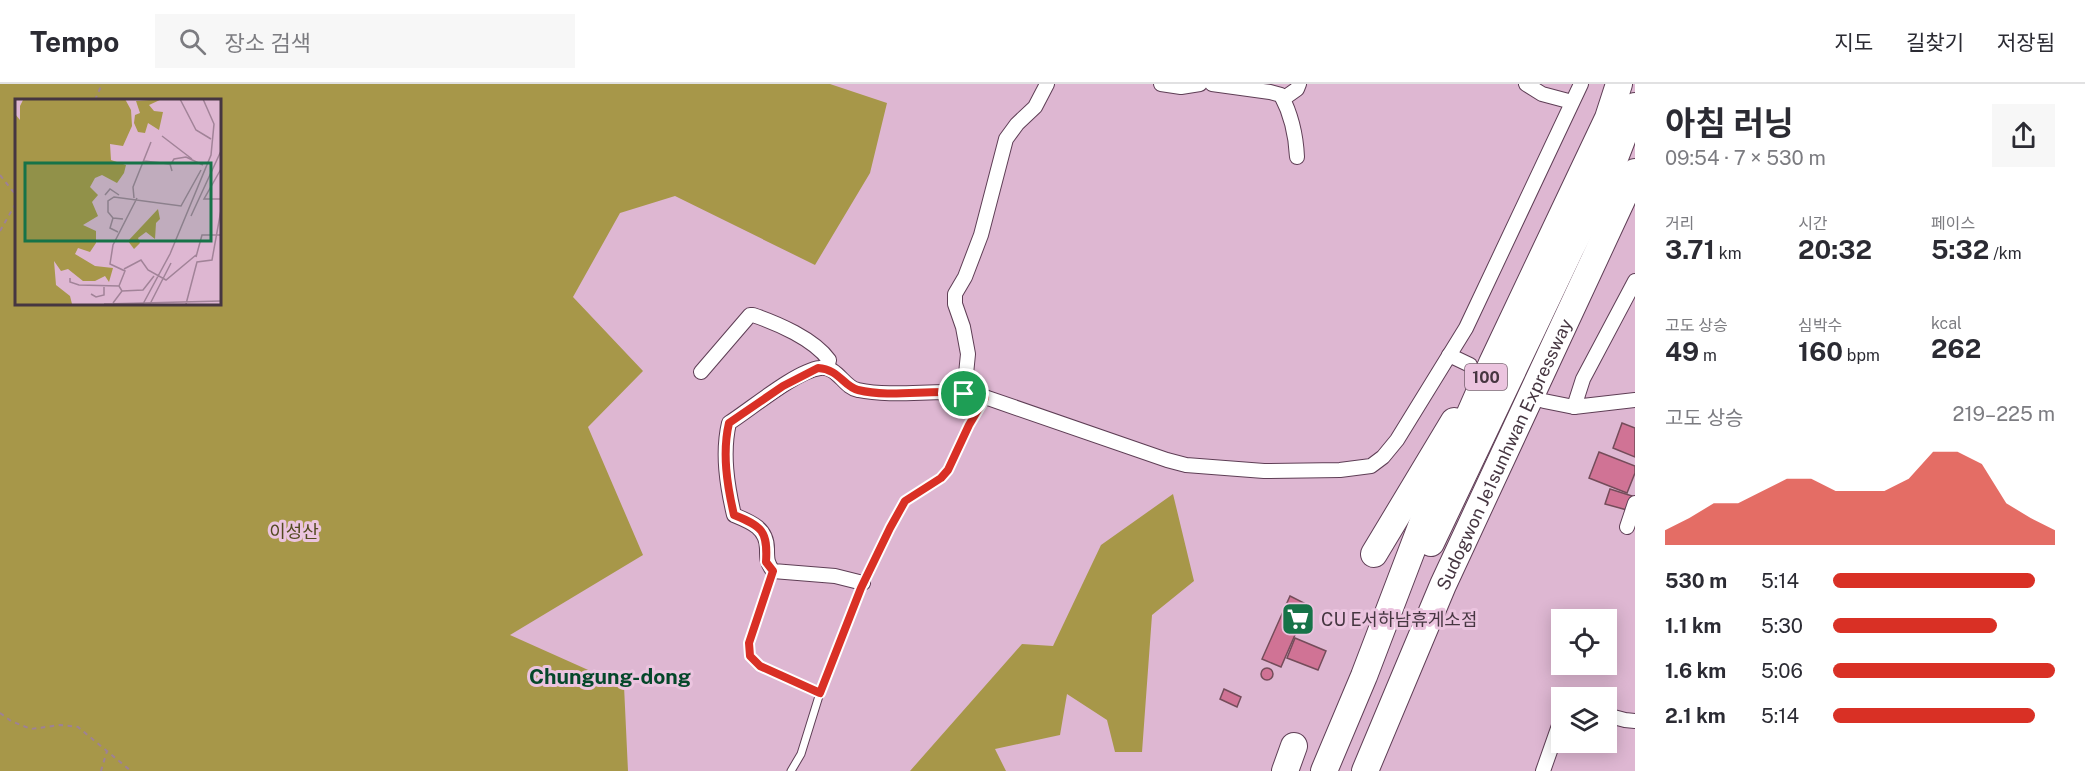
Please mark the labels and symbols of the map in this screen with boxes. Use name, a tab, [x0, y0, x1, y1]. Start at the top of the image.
inset map	[15, 99, 220, 304]
street label: Sudogwon Je1sunhwan Expressway	[1432, 315, 1576, 593]
road number: 100	[1465, 364, 1507, 390]
pin	[938, 368, 989, 419]
park label: 이성산	[269, 521, 319, 542]
supermarket icon: CU E서하남휴게소점	[1280, 601, 1316, 637]
place label: CU E서하남휴게소점	[1321, 609, 1477, 630]
district label: Chungung-dong	[529, 664, 691, 689]

